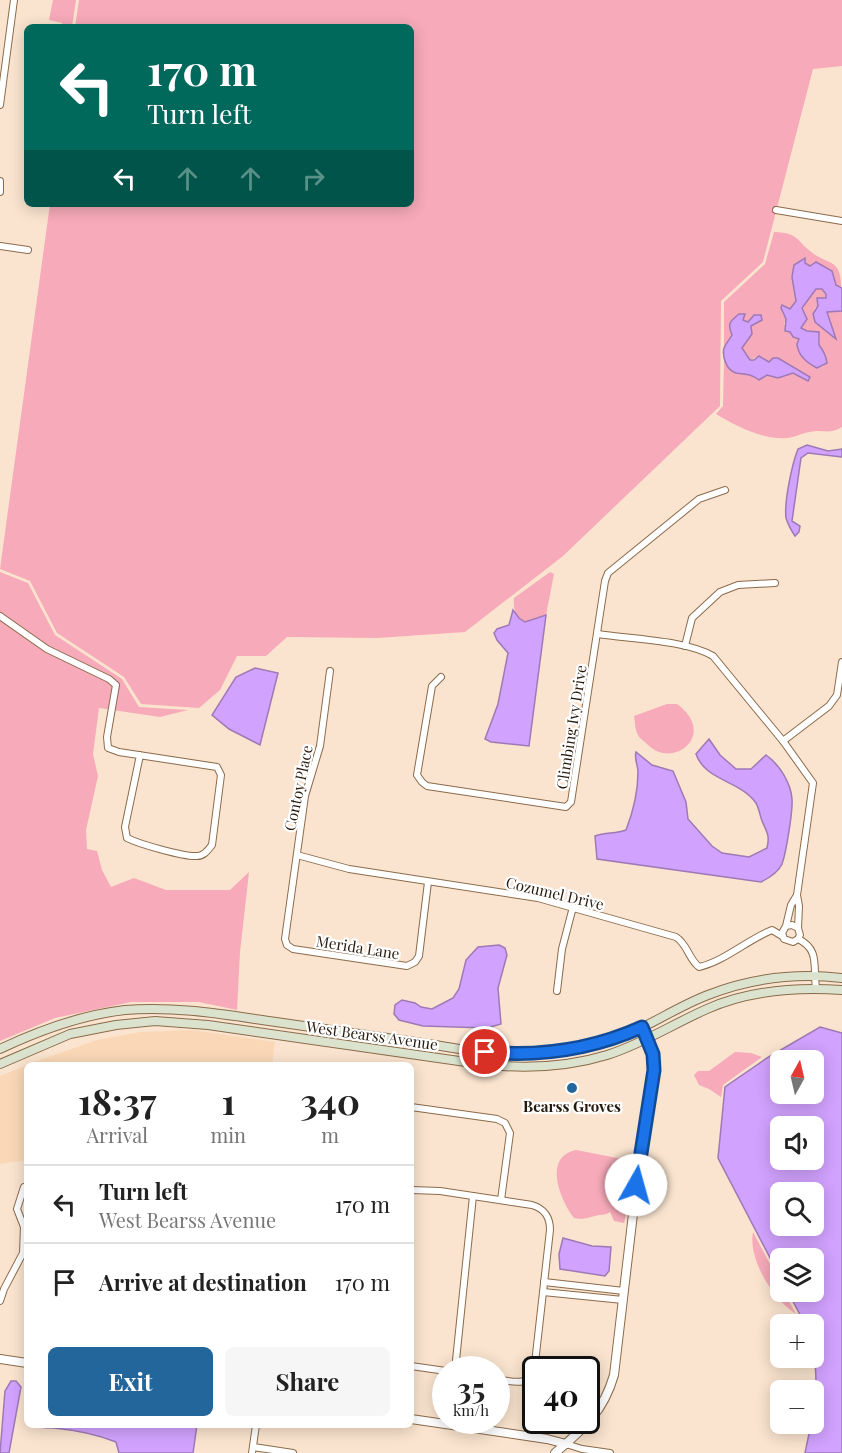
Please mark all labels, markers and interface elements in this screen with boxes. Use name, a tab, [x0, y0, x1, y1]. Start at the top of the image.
text: 170 m	[147, 41, 257, 97]
icon: left	[48, 48, 126, 126]
text: Turn left	[147, 95, 251, 131]
icon: left	[108, 162, 141, 195]
icon: ahead	[171, 162, 204, 195]
icon: ahead	[234, 162, 267, 195]
icon: right	[297, 162, 330, 195]
street label: Climbing Ivy Drive	[551, 663, 591, 791]
street label: Contoy Place	[279, 743, 317, 833]
street label: Cozumel Drive	[504, 872, 606, 914]
street label: Merida Lane	[315, 931, 401, 963]
street label: West Bearss Avenue	[304, 1016, 439, 1054]
pin	[459, 1026, 510, 1077]
icon: arrive	[468, 1035, 501, 1068]
north arrow	[770, 1050, 824, 1104]
map controls	[770, 1050, 824, 1434]
text: 18:37	[78, 1076, 156, 1124]
text: 1	[221, 1076, 235, 1124]
text: 340	[300, 1076, 360, 1124]
marker: Bearss Groves	[565, 1081, 579, 1095]
place label: Bearss Groves	[523, 1096, 621, 1116]
button: sound	[770, 1116, 824, 1170]
text: Arrival	[86, 1121, 148, 1148]
text: min	[211, 1121, 246, 1148]
text: m	[321, 1121, 339, 1148]
position arrow	[604, 1153, 668, 1217]
text: Turn left	[99, 1176, 188, 1206]
button: search	[770, 1182, 824, 1236]
icon: left	[48, 1188, 81, 1221]
text: 170 m	[335, 1189, 390, 1219]
text: West Bearss Avenue	[99, 1206, 276, 1233]
button: layers	[770, 1248, 824, 1302]
icon: arrive	[48, 1266, 81, 1299]
text: Arrive at destination	[99, 1267, 307, 1297]
text: 170 m	[335, 1267, 390, 1297]
button: +	[770, 1314, 824, 1368]
button: Exit	[48, 1347, 213, 1416]
button: Share	[225, 1347, 390, 1416]
speed limit sign: 40	[522, 1356, 600, 1434]
text: 35	[457, 1368, 485, 1408]
button: −	[770, 1380, 824, 1434]
text: km/h	[453, 1400, 489, 1420]

